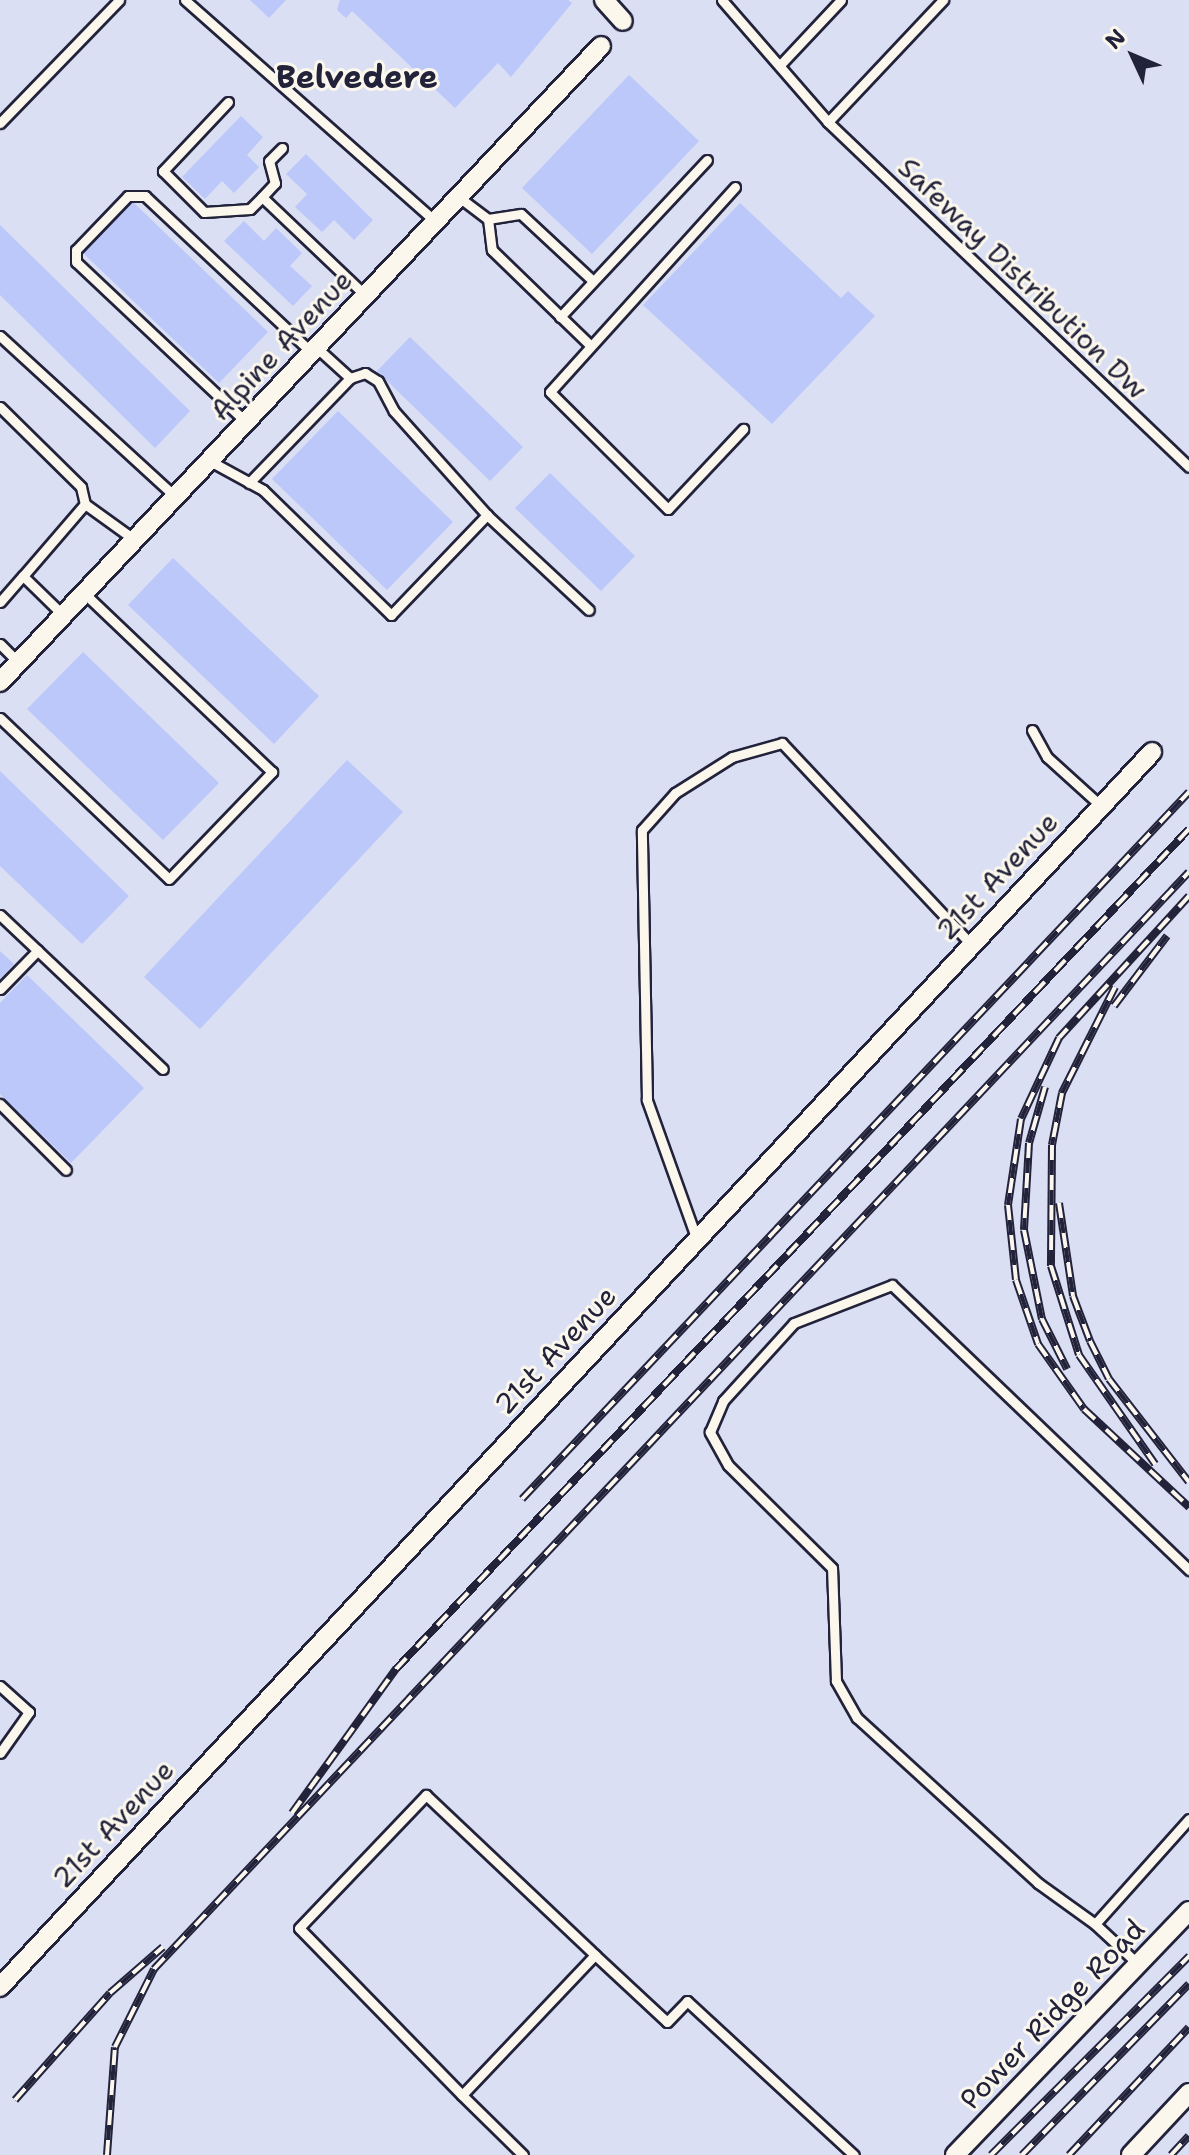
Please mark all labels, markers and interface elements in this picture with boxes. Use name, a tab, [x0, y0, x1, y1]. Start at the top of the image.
north arrow	[1093, 16, 1173, 96]
text: N	[1099, 23, 1132, 55]
district label: Belvedere	[276, 58, 438, 96]
street label: Safeway Distribution Dw	[892, 150, 1154, 406]
street label: Alpine Avenue	[203, 263, 359, 427]
street label: 21st Avenue	[929, 805, 1065, 947]
street label: 21st Avenue	[487, 1279, 623, 1421]
street label: 21st Avenue	[45, 1753, 181, 1895]
street label: Power Ridge Road	[953, 1912, 1151, 2116]

